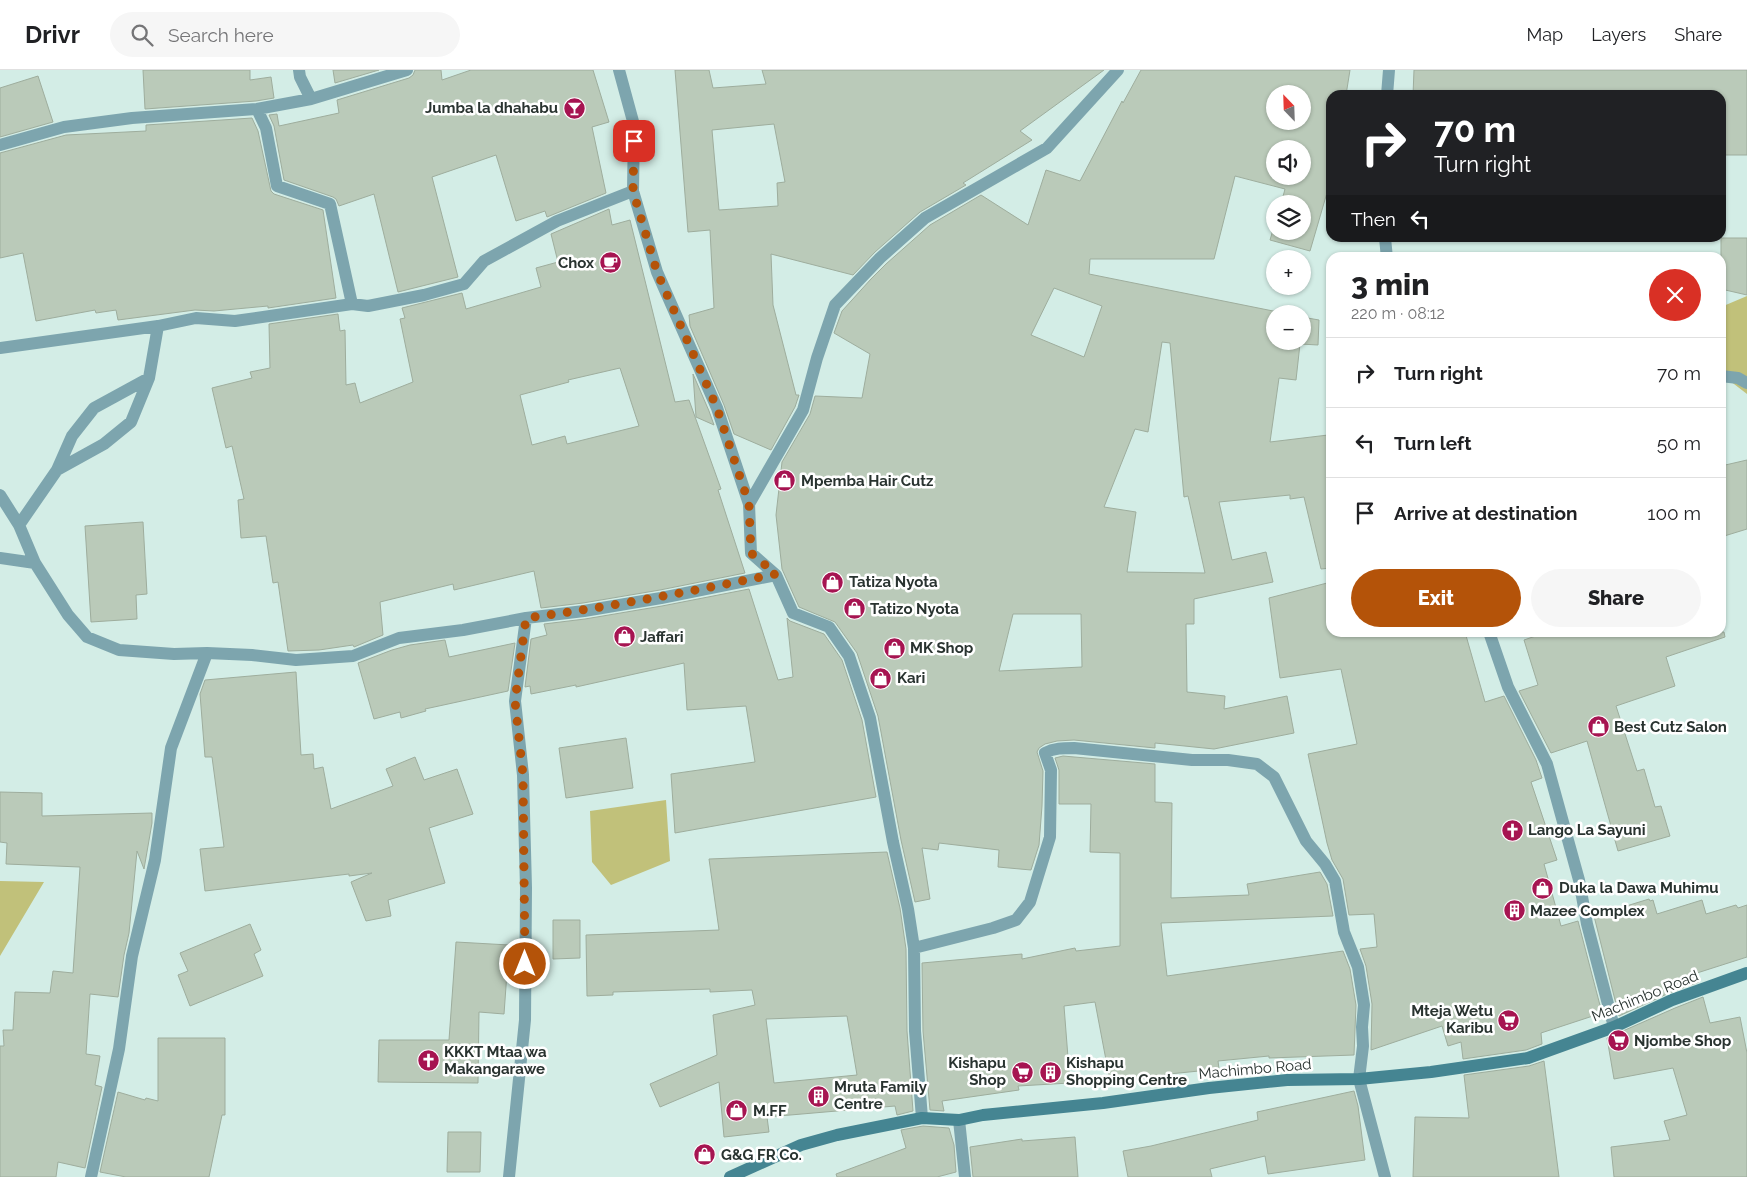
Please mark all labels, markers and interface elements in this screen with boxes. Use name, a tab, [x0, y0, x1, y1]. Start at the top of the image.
search box	[110, 12, 460, 57]
text: Drivr	[25, 20, 80, 49]
icon: search	[128, 21, 156, 49]
text: Search here	[168, 24, 274, 46]
text: Map	[1527, 24, 1563, 45]
text: Layers	[1591, 24, 1646, 45]
text: Share	[1674, 24, 1722, 45]
north arrow	[1266, 85, 1311, 130]
map controls	[1266, 85, 1311, 350]
bar icon: Jumba la dhahabu	[562, 96, 586, 120]
place label: Jumba la dhahabu	[425, 99, 558, 117]
text: 70 m	[1434, 109, 1516, 150]
icon: right	[1351, 110, 1416, 175]
pin	[613, 120, 655, 162]
icon: arrive	[620, 127, 648, 155]
button: sound	[1266, 140, 1311, 185]
text: Turn right	[1434, 151, 1531, 177]
button: layers	[1266, 195, 1311, 240]
icon: left	[1406, 205, 1434, 233]
text: Then	[1351, 208, 1396, 230]
button: +	[1266, 250, 1311, 295]
cafe icon: Chox	[598, 251, 622, 275]
place label: Chox	[558, 254, 594, 272]
text: 3 min	[1351, 267, 1430, 302]
button: close	[1649, 269, 1701, 321]
text: 220 m · 08:12	[1351, 304, 1445, 323]
button: −	[1266, 305, 1311, 350]
icon: right	[1351, 359, 1379, 387]
text: Turn right	[1394, 362, 1483, 384]
text: 70 m	[1657, 362, 1701, 384]
icon: left	[1351, 429, 1379, 457]
text: Turn left	[1394, 432, 1471, 454]
text: 50 m	[1657, 432, 1701, 454]
shop icon: Mpemba Hair Cutz	[773, 469, 797, 493]
place label: Mpemba Hair Cutz	[801, 472, 933, 490]
icon: arrive	[1351, 499, 1379, 527]
text: Arrive at destination	[1394, 502, 1578, 524]
text: 100 m	[1647, 502, 1701, 524]
button: Exit	[1351, 569, 1521, 627]
button: Share	[1531, 569, 1701, 627]
shop icon: Tatiza Nyota	[821, 570, 845, 594]
place label: Tatiza Nyota	[849, 573, 938, 591]
shop icon: Tatizo Nyota	[842, 597, 866, 621]
place label: Tatizo Nyota	[870, 600, 959, 618]
shop icon: Jaffari	[612, 625, 636, 649]
place label: Jaffari	[640, 628, 684, 646]
shop icon: MK Shop	[882, 636, 906, 660]
place label: MK Shop	[910, 639, 974, 657]
shop icon: Kari	[869, 666, 893, 690]
place label: Kari	[897, 669, 925, 687]
shop icon: Best Cutz Salon	[1586, 715, 1610, 739]
place label: Best Cutz Salon	[1614, 718, 1727, 736]
church icon: Lango La Sayuni	[1500, 818, 1524, 842]
place label: Lango La Sayuni	[1528, 821, 1645, 839]
shop icon: Duka la Dawa Muhimu	[1531, 876, 1555, 900]
place label: Duka la Dawa Muhimu	[1559, 879, 1718, 897]
building icon: Mazee Complex	[1502, 899, 1526, 923]
place label: Mazee Complex	[1530, 902, 1645, 920]
position arrow	[498, 937, 550, 989]
street label: Machimbo Road	[1589, 966, 1701, 1026]
place label: Mteja Wetu Karibu	[1411, 1002, 1493, 1037]
supermarket icon: Mteja Wetu Karibu	[1497, 1008, 1521, 1032]
supermarket icon: Njombe Shop	[1606, 1029, 1630, 1053]
place label: Njombe Shop	[1634, 1032, 1732, 1050]
place label: KKKT Mtaa wa Makangarawe	[444, 1043, 547, 1078]
church icon: KKKT Mtaa wa Makangarawe	[416, 1049, 440, 1073]
place label: Kishapu Shop	[948, 1054, 1006, 1089]
place label: Kishapu Shopping Centre	[1066, 1054, 1187, 1089]
street label: Machimbo Road	[1198, 1055, 1312, 1083]
supermarket icon: Kishapu Shop	[1010, 1060, 1034, 1084]
building icon: Kishapu Shopping Centre	[1038, 1060, 1062, 1084]
place label: Mruta Family Centre	[834, 1078, 928, 1113]
building icon: Mruta Family Centre	[806, 1084, 830, 1108]
shop icon: M.FF	[725, 1099, 749, 1123]
place label: M.FF	[753, 1102, 787, 1120]
shop icon: G&G FR Co.	[693, 1143, 717, 1167]
place label: G&G FR Co.	[721, 1146, 802, 1164]

